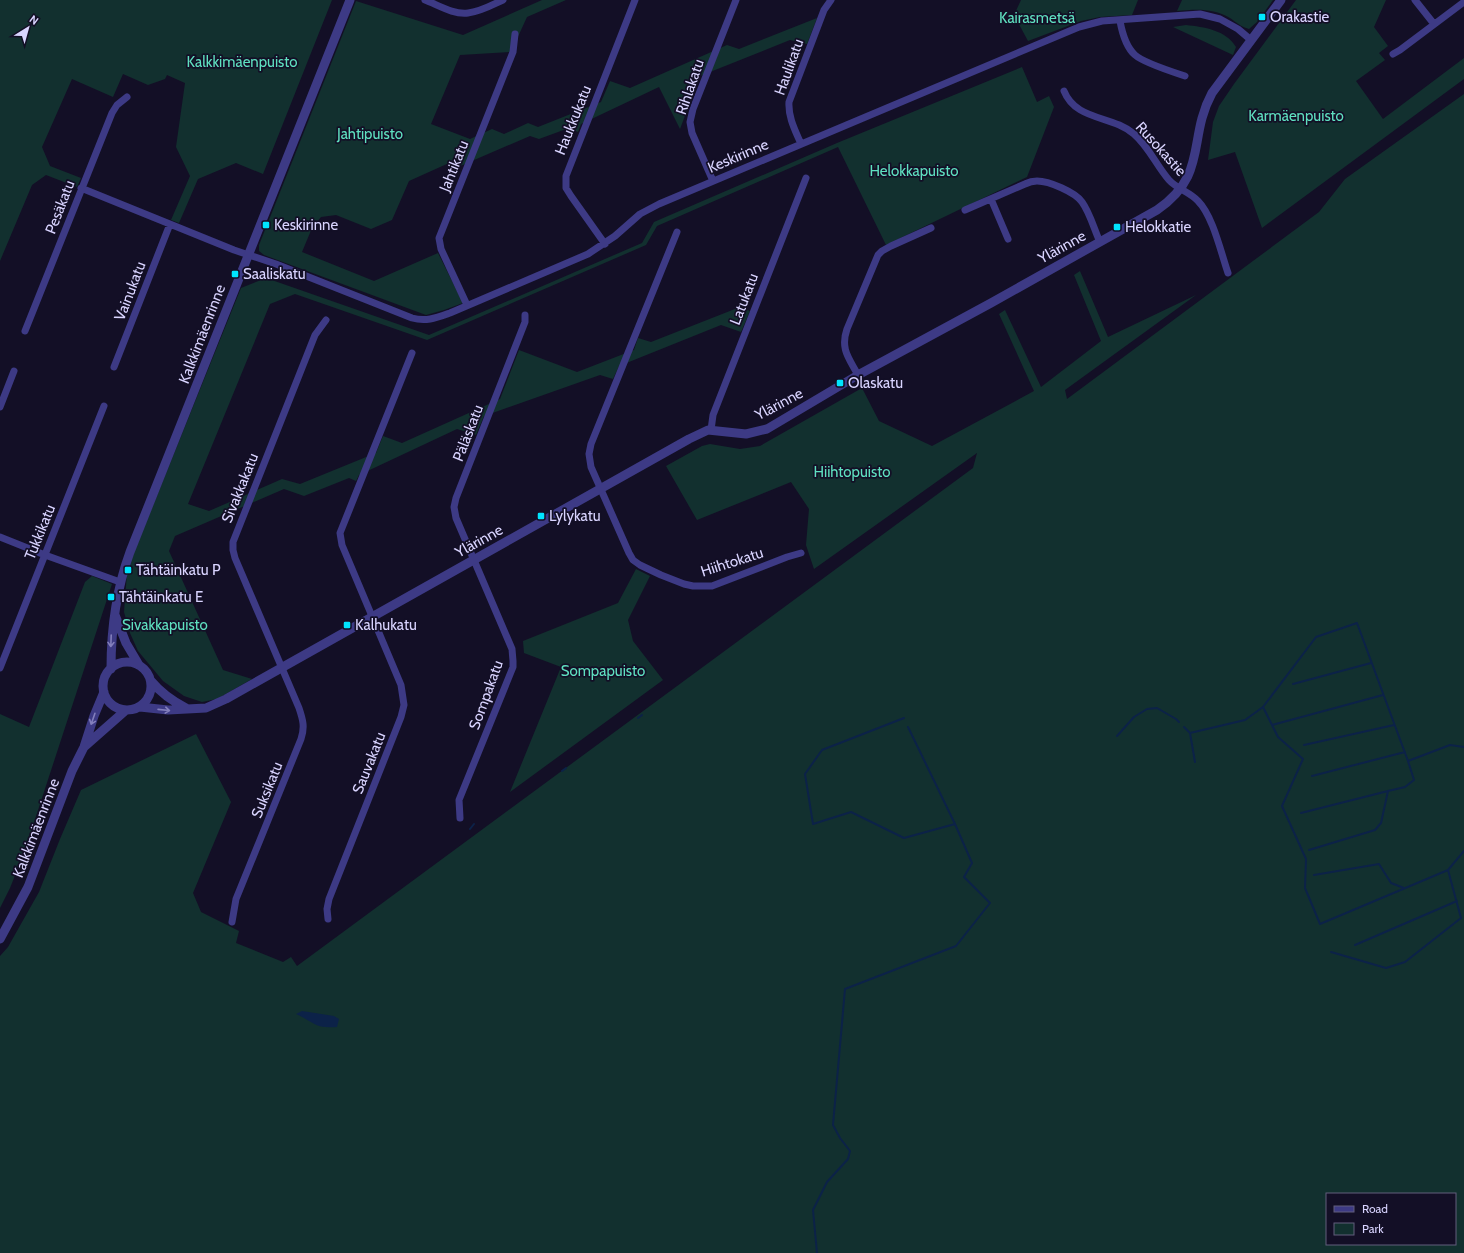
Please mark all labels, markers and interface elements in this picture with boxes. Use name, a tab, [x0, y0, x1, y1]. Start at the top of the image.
north arrow	[8, 8, 48, 48]
place label: Orakastie	[1270, 8, 1330, 26]
park label: Kairasmetsä	[999, 9, 1076, 27]
text: N	[27, 12, 41, 28]
marker: Orakastie	[1257, 12, 1267, 22]
street label: Haulikatu	[770, 36, 808, 98]
park label: Kalkkimäenpuisto	[186, 53, 298, 71]
street label: Rihlakatu	[672, 57, 708, 117]
street label: Haukkukatu	[551, 83, 595, 157]
park label: Karmäenpuisto	[1248, 107, 1344, 125]
street label: Rusokastie	[1132, 118, 1190, 180]
park label: Jahtipuisto	[336, 125, 403, 143]
street label: Keskirinne	[705, 135, 771, 177]
street label: Jahtikatu	[435, 138, 472, 195]
park label: Helokkapuisto	[869, 162, 959, 180]
street label: Pesäkatu	[42, 178, 78, 236]
place label: Keskirinne	[274, 216, 338, 234]
place label: Helokkatie	[1125, 218, 1191, 236]
marker: Keskirinne	[261, 220, 271, 230]
marker: Helokkatie	[1112, 222, 1122, 232]
street label: Ylärinne	[1034, 226, 1089, 268]
street label: Vainukatu	[111, 259, 149, 323]
place label: Saaliskatu	[243, 265, 306, 283]
marker: Saaliskatu	[230, 269, 240, 279]
street label: Latukatu	[726, 271, 762, 327]
street label: Kalkkimäenrinne	[175, 282, 229, 386]
place label: Olaskatu	[848, 374, 903, 392]
marker: Olaskatu	[835, 378, 845, 388]
street label: Ylärinne	[751, 384, 806, 425]
street label: Päläskatu	[449, 402, 487, 464]
street label: Sivakkakatu	[218, 451, 262, 525]
park label: Hiihtopuisto	[814, 463, 890, 481]
street label: Tukkikatu	[21, 502, 59, 562]
place label: Lylykatu	[549, 507, 601, 525]
marker: Lylykatu	[536, 511, 546, 521]
street label: Ylärinne	[451, 520, 506, 562]
street label: Hiihtokatu	[698, 543, 766, 581]
place label: Tähtäinkatu P	[136, 561, 221, 579]
marker: Tähtäinkatu P	[123, 565, 133, 575]
place label: Tähtäinkatu E	[119, 588, 203, 606]
marker: Tähtäinkatu E	[106, 592, 116, 602]
park label: Sivakkapuisto	[122, 616, 208, 634]
place label: Kalhukatu	[355, 616, 417, 634]
marker: Kalhukatu	[342, 620, 352, 630]
one-way arrow	[108, 634, 115, 647]
street label: Sompakatu	[465, 658, 507, 732]
park label: Sompapuisto	[561, 662, 645, 680]
one-way arrow	[157, 706, 170, 713]
one-way arrow	[89, 712, 96, 725]
street label: Sauvakatu	[348, 730, 390, 796]
street label: Suksikatu	[248, 759, 286, 821]
street label: Kalkkimäenrinne	[9, 776, 63, 880]
legend	[1326, 1193, 1456, 1245]
text: Road	[1362, 1201, 1388, 1216]
text: Park	[1362, 1221, 1384, 1236]

